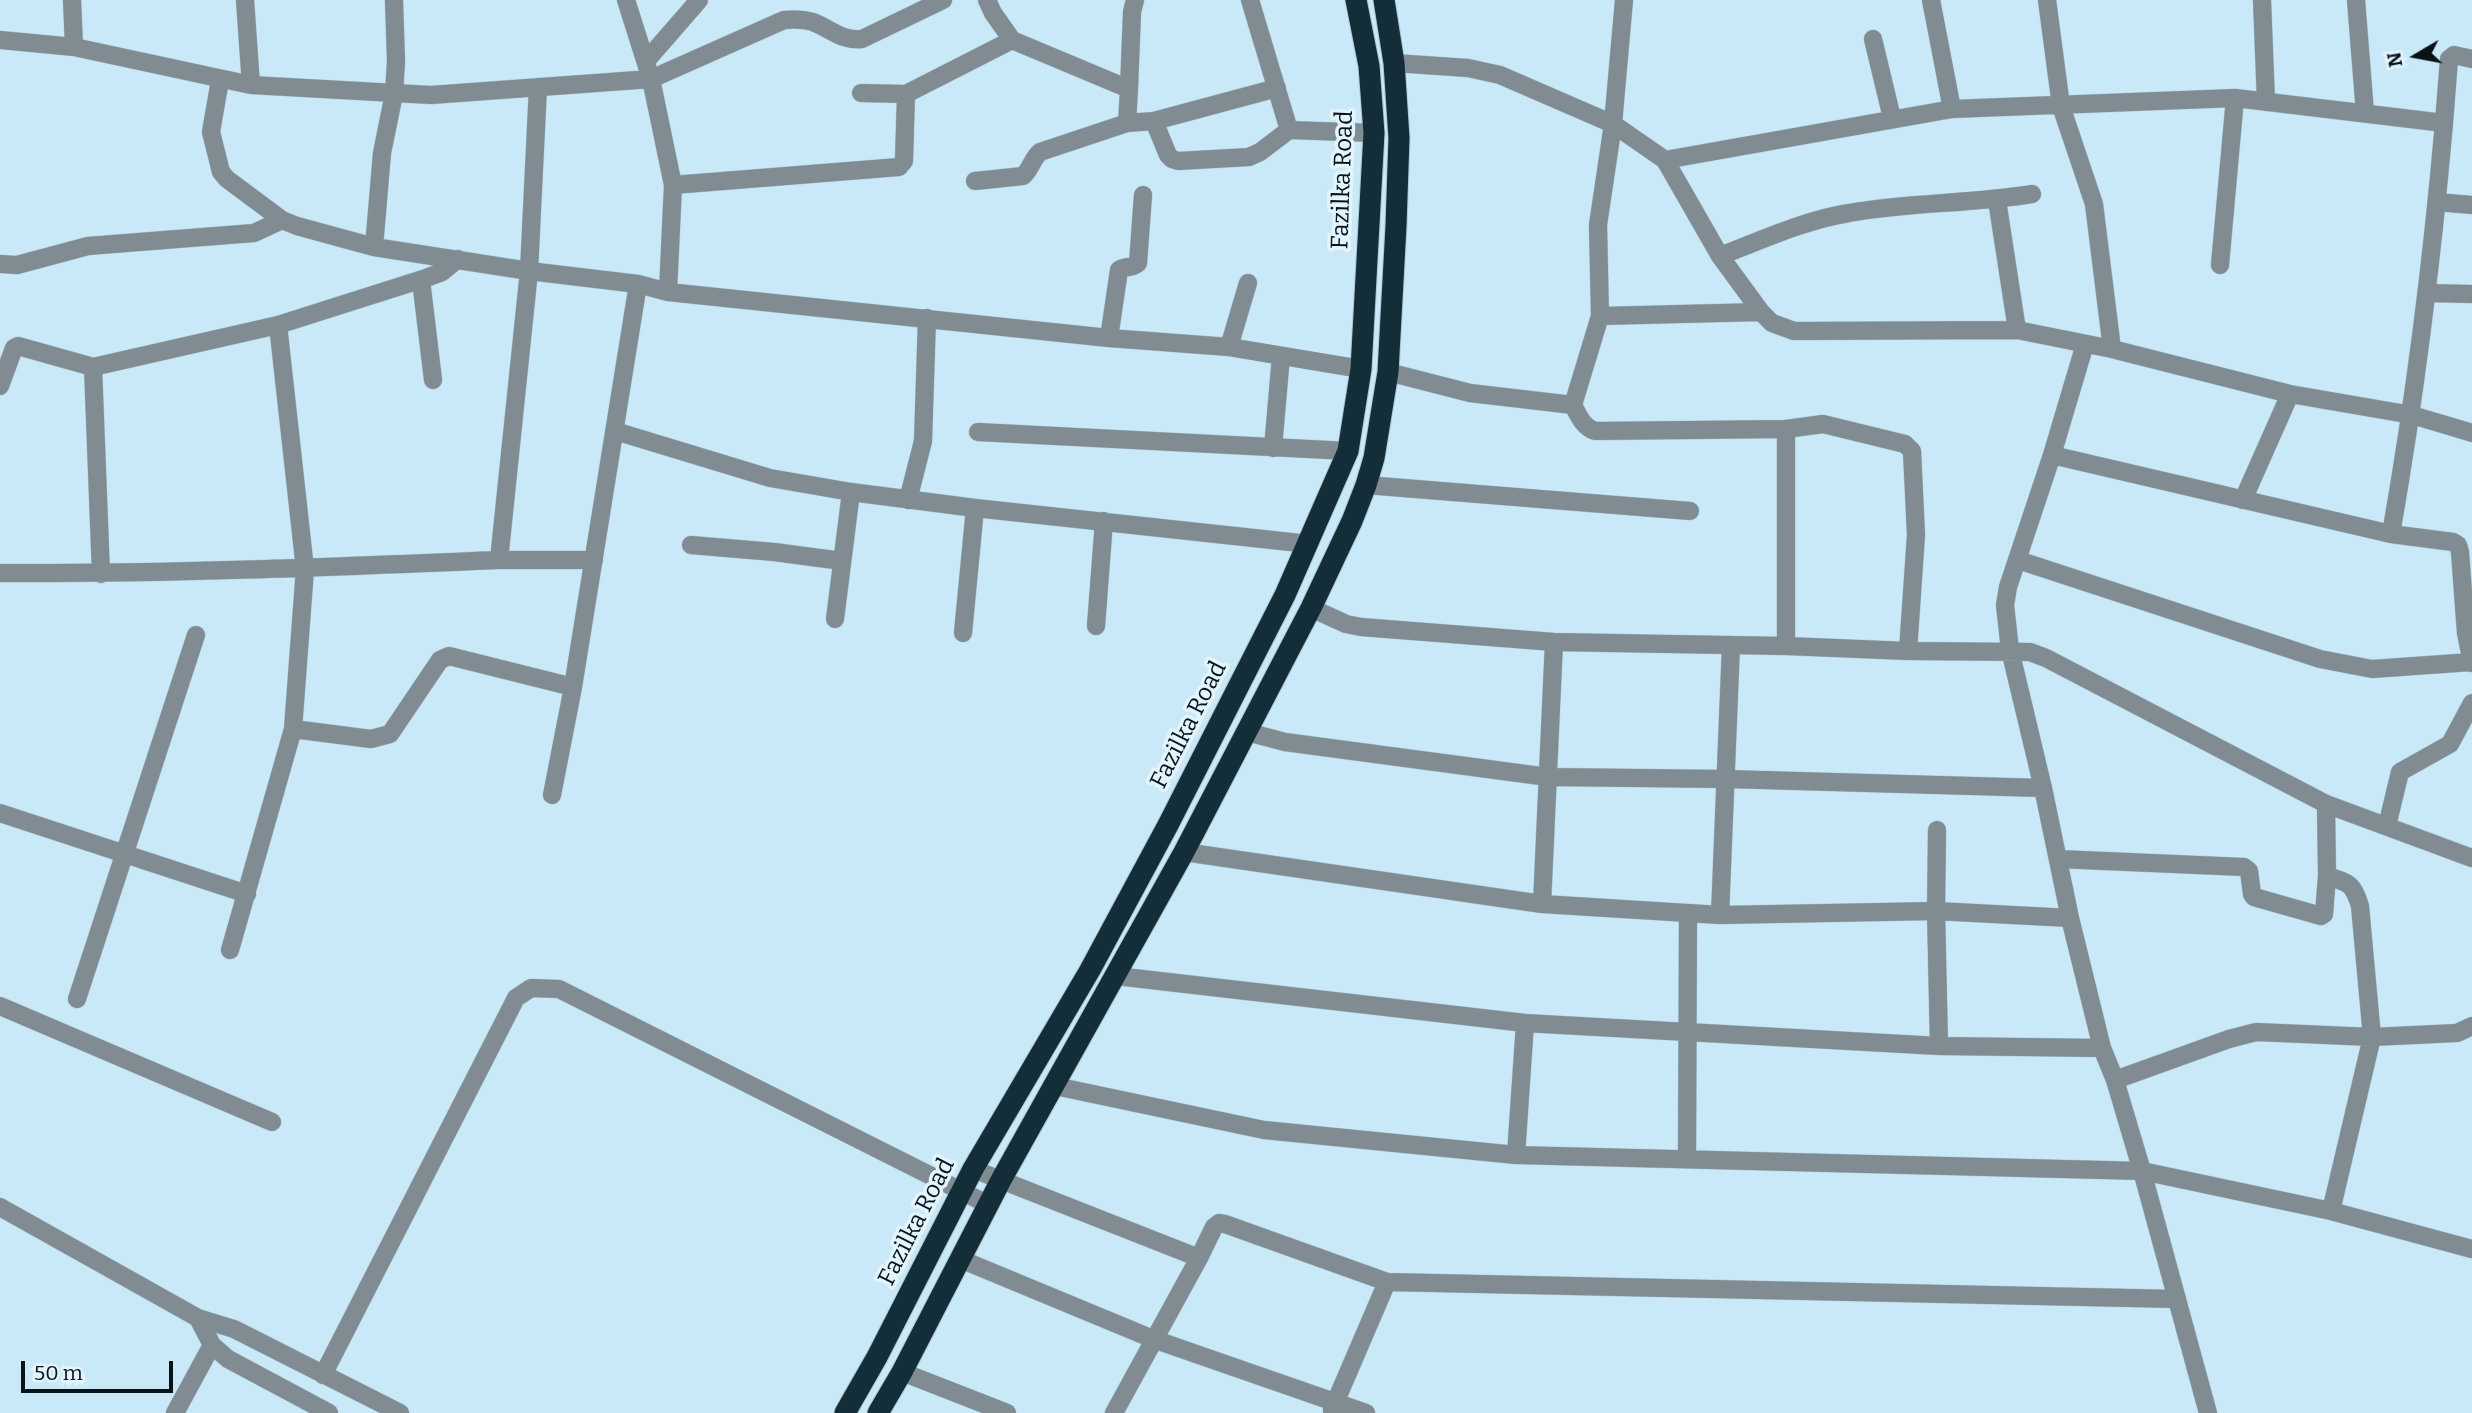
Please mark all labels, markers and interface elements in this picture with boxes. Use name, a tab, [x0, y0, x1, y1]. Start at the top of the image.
north arrow	[2381, 21, 2451, 91]
text: N	[2382, 51, 2407, 69]
street label: Fazilka Road	[1326, 110, 1360, 250]
street label: Fazilka Road	[1145, 657, 1233, 793]
street label: Fazilka Road	[873, 1154, 961, 1290]
scale bar	[24, 1346, 177, 1390]
text: 50 m	[34, 1360, 83, 1386]

